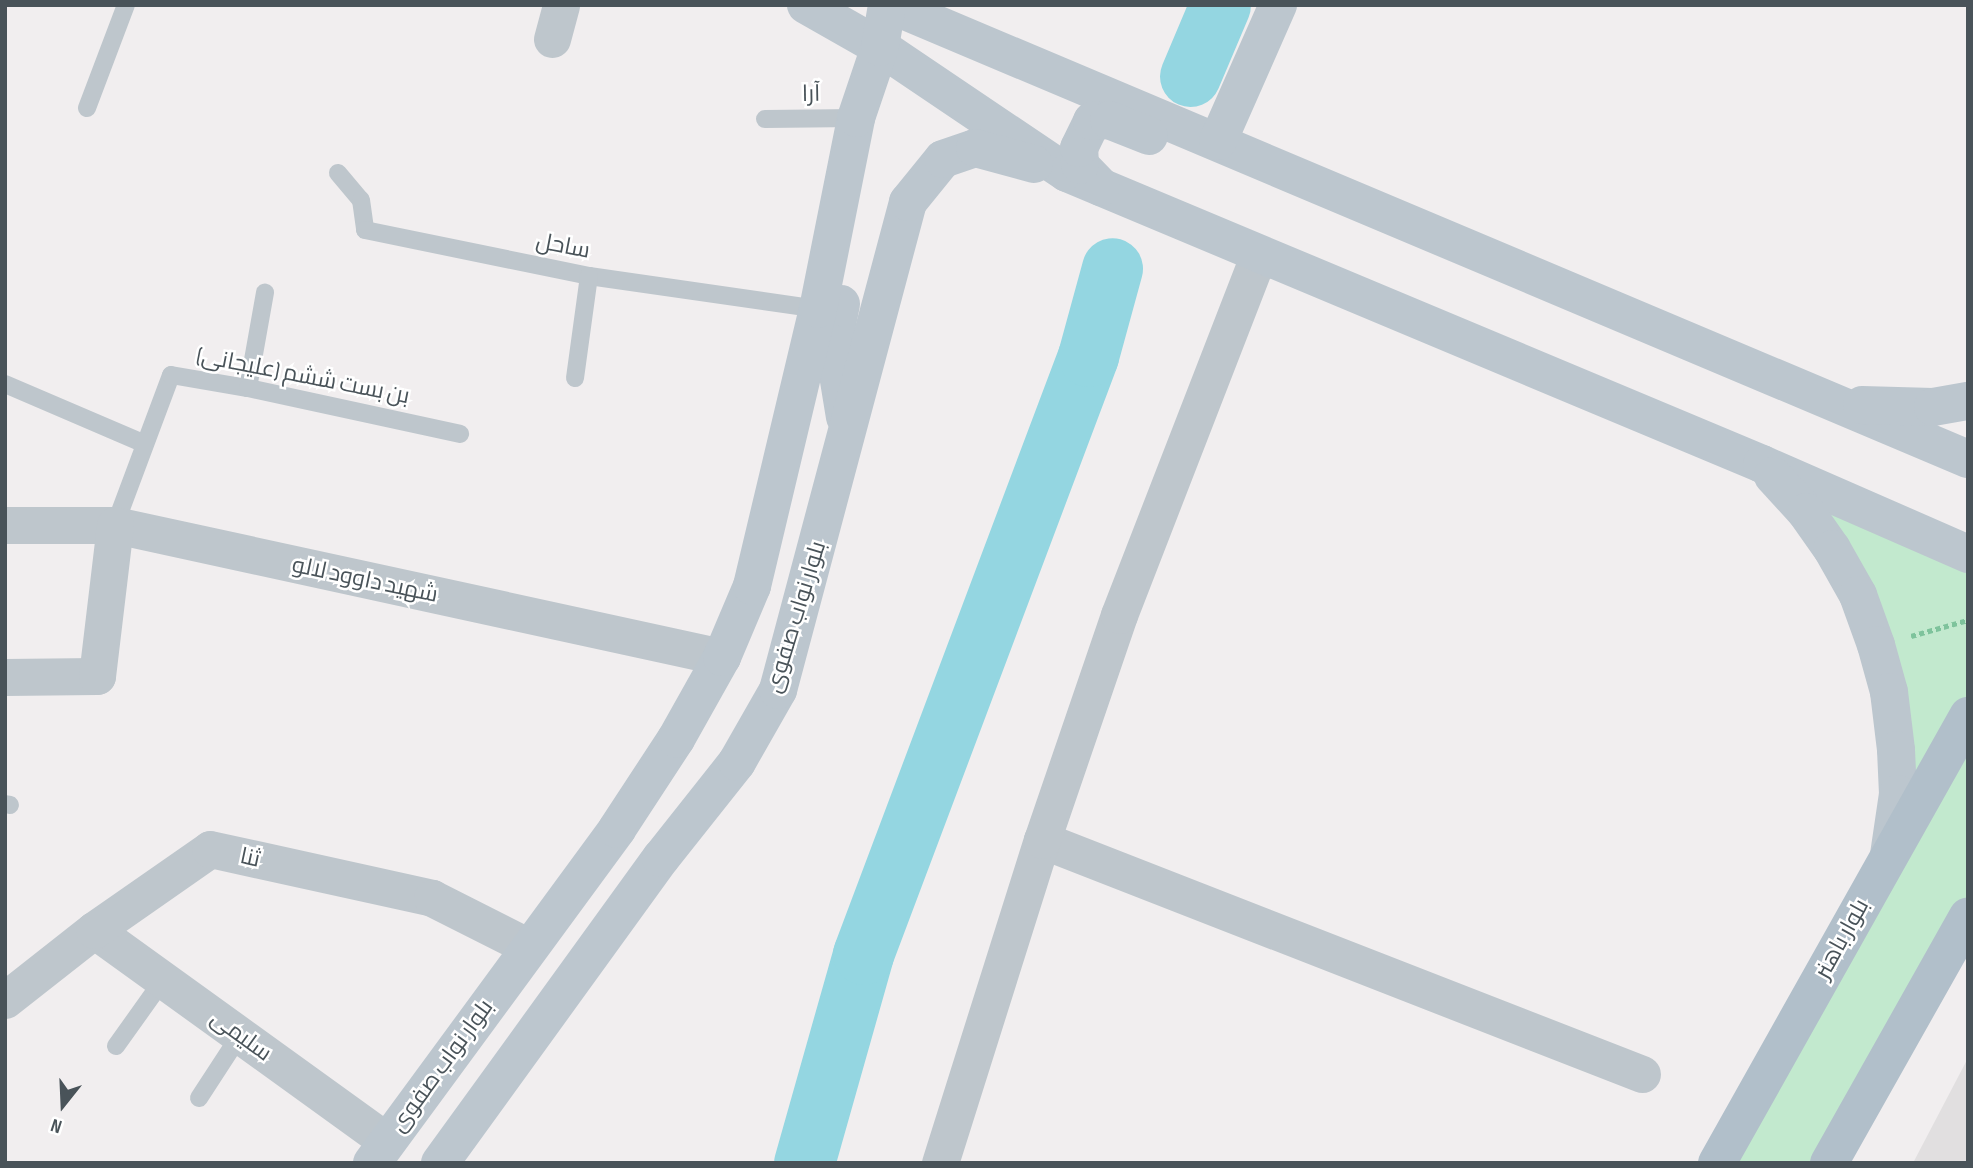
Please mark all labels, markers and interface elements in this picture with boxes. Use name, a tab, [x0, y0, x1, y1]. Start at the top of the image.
street label: آرا	[802, 80, 820, 108]
street label: ساحل	[534, 227, 592, 265]
street label: بن بست ششم (علیجانی)	[194, 342, 412, 410]
street label: بلوار نواب صفوی	[760, 538, 832, 696]
street label: شهید داوود لالو	[290, 551, 440, 609]
street label: ثنا	[238, 842, 262, 874]
street label: بلوار باهنر	[1809, 894, 1875, 984]
street label: بلوار نواب صفوی	[385, 994, 499, 1138]
street label: سلیمی	[205, 1005, 277, 1067]
north arrow	[28, 1070, 98, 1140]
text: N	[48, 1113, 65, 1138]

